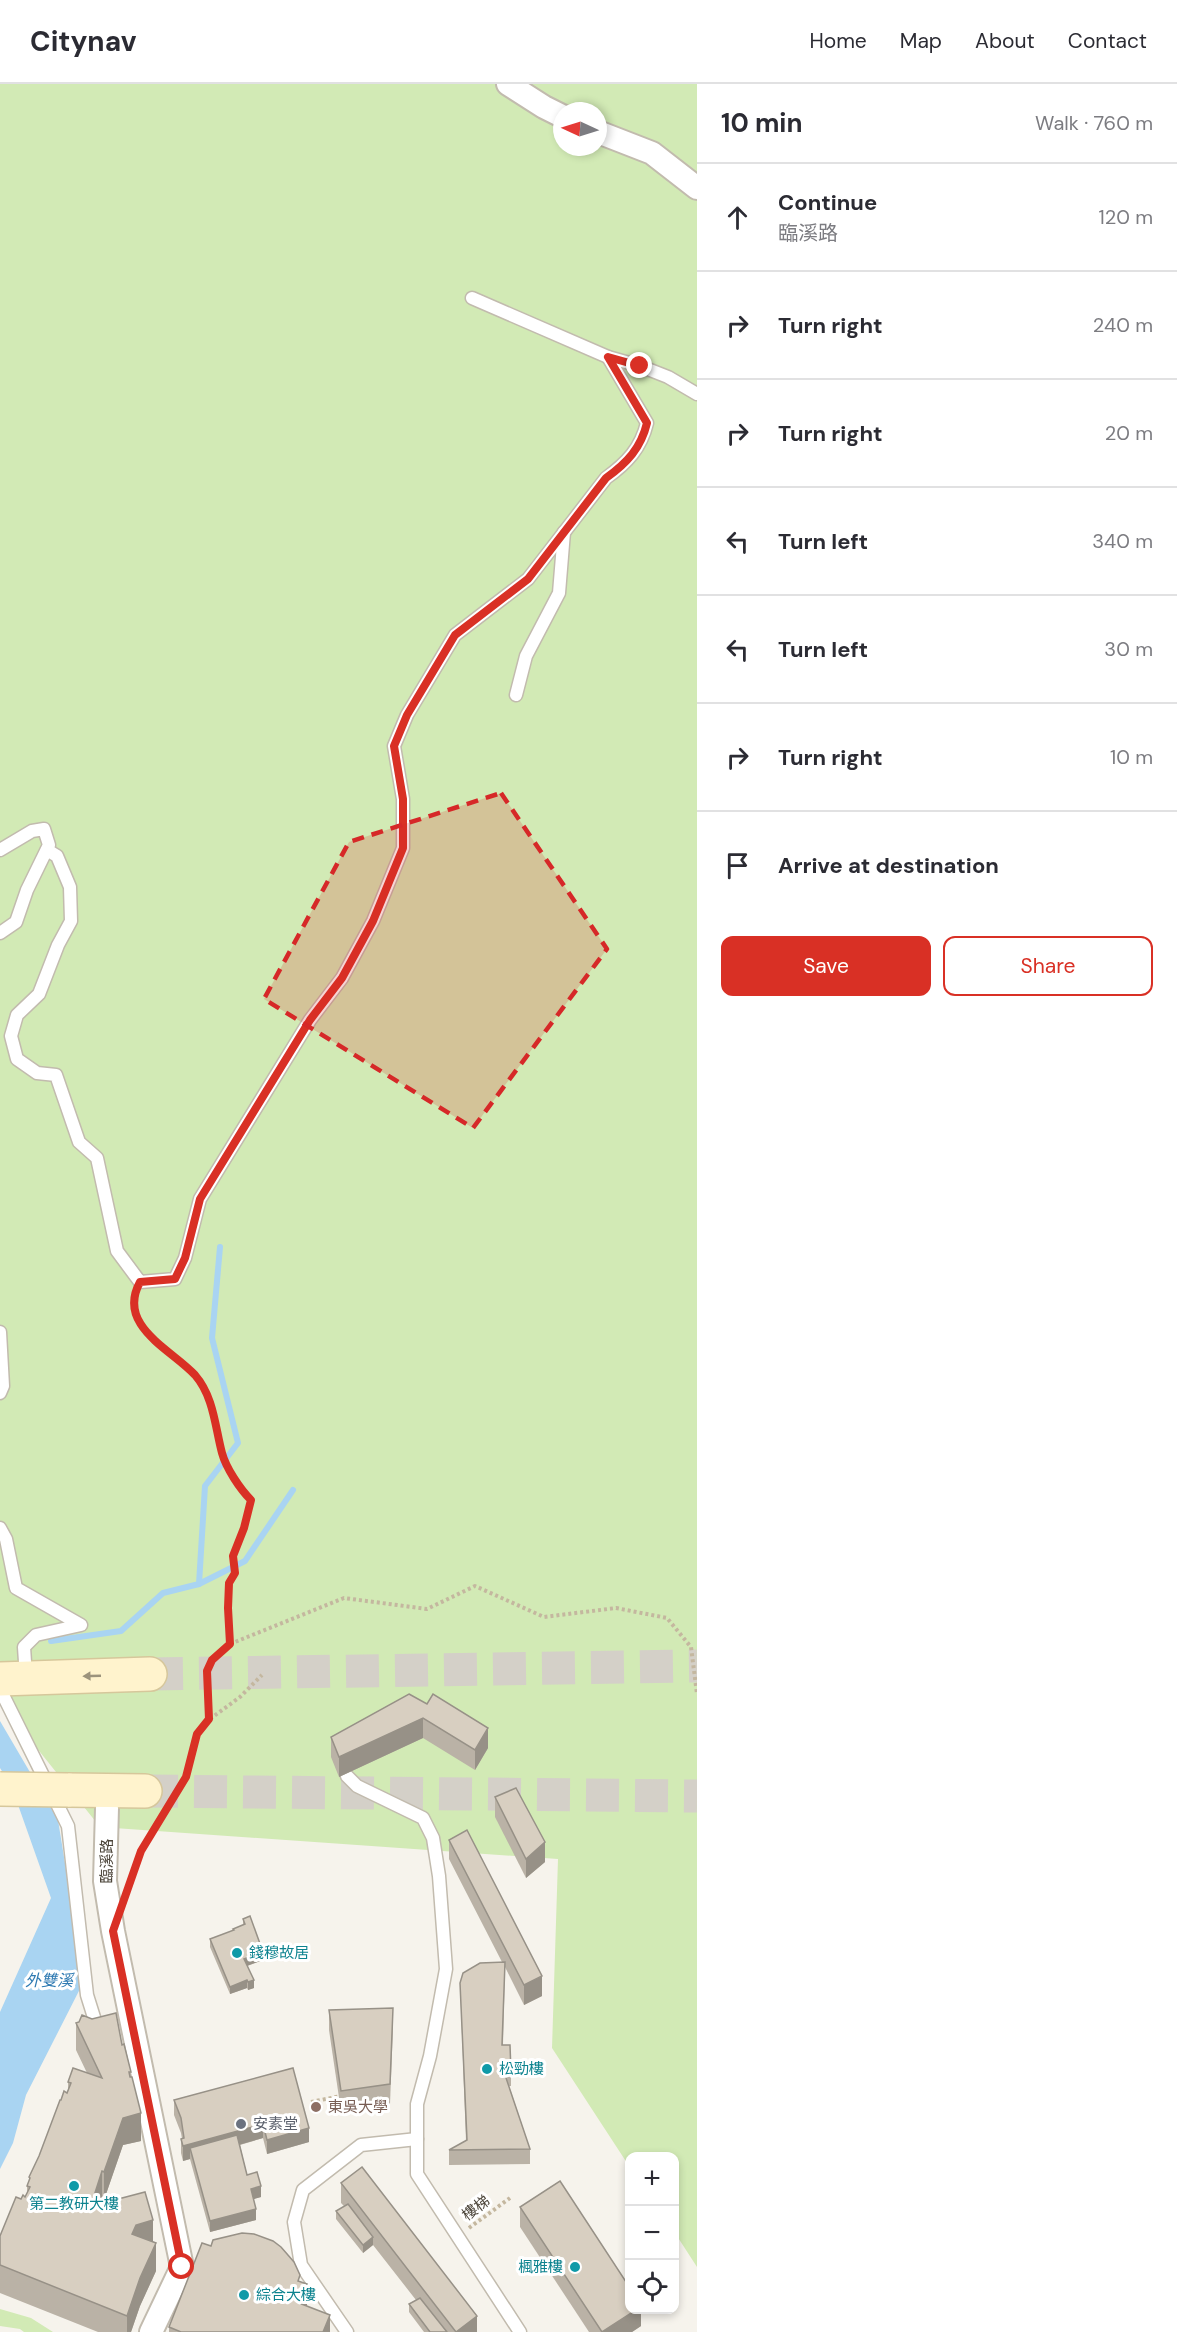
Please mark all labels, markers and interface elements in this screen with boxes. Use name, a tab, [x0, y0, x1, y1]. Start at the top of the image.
text: Citynav	[30, 23, 136, 60]
text: Home	[809, 27, 867, 55]
text: Map	[900, 27, 942, 55]
text: About	[975, 27, 1035, 55]
text: Contact	[1068, 27, 1147, 55]
north arrow	[553, 102, 607, 156]
text: 10 min	[721, 106, 803, 140]
text: Walk · 760 m	[1035, 110, 1153, 136]
text: Continue	[778, 188, 877, 217]
icon: ahead	[721, 201, 754, 234]
text: 120 m	[1099, 204, 1153, 230]
text: 臨溪路	[778, 220, 838, 246]
icon: right	[721, 309, 754, 342]
text: Turn right	[778, 311, 883, 340]
text: 240 m	[1093, 312, 1153, 338]
route end	[626, 352, 652, 378]
icon: right	[721, 417, 754, 450]
text: Turn right	[778, 419, 883, 448]
text: 20 m	[1105, 420, 1153, 446]
icon: left	[721, 525, 754, 558]
text: Turn left	[778, 527, 868, 556]
text: 340 m	[1092, 528, 1153, 554]
icon: left	[721, 633, 754, 666]
text: Turn left	[778, 635, 868, 664]
text: 30 m	[1104, 636, 1153, 662]
icon: right	[721, 741, 754, 774]
text: Turn right	[778, 743, 883, 772]
text: 10 m	[1110, 744, 1153, 770]
icon: arrive	[721, 849, 754, 882]
text: Arrive at destination	[778, 851, 999, 880]
button: Save	[721, 936, 931, 996]
button: Share	[943, 936, 1153, 996]
one-way arrow	[82, 1671, 101, 1681]
street label: 臨溪路	[97, 1838, 117, 1884]
place label: 錢穆故居	[249, 1943, 309, 1963]
marker: 錢穆故居	[230, 1946, 244, 1960]
water label: 外雙溪	[25, 1970, 75, 1991]
place label: 松勁樓	[499, 2059, 544, 2079]
marker: 松勁樓	[480, 2062, 494, 2076]
place label: 東吳大學	[328, 2097, 388, 2117]
marker: 東吳大學	[309, 2100, 323, 2114]
place label: 安素堂	[253, 2114, 298, 2134]
marker: 安素堂	[234, 2117, 248, 2131]
map controls	[625, 2152, 679, 2314]
button: +	[625, 2152, 679, 2206]
marker: 第二教研大樓	[67, 2179, 81, 2193]
street label: 樓梯	[458, 2191, 494, 2225]
place label: 第二教研大樓	[29, 2194, 119, 2214]
button: −	[625, 2206, 679, 2260]
route start	[168, 2253, 194, 2279]
place label: 楓雅樓	[518, 2257, 563, 2277]
marker: 楓雅樓	[568, 2260, 582, 2274]
button: locate	[625, 2260, 679, 2314]
place label: 綜合大樓	[256, 2285, 316, 2305]
marker: 綜合大樓	[237, 2288, 251, 2302]

